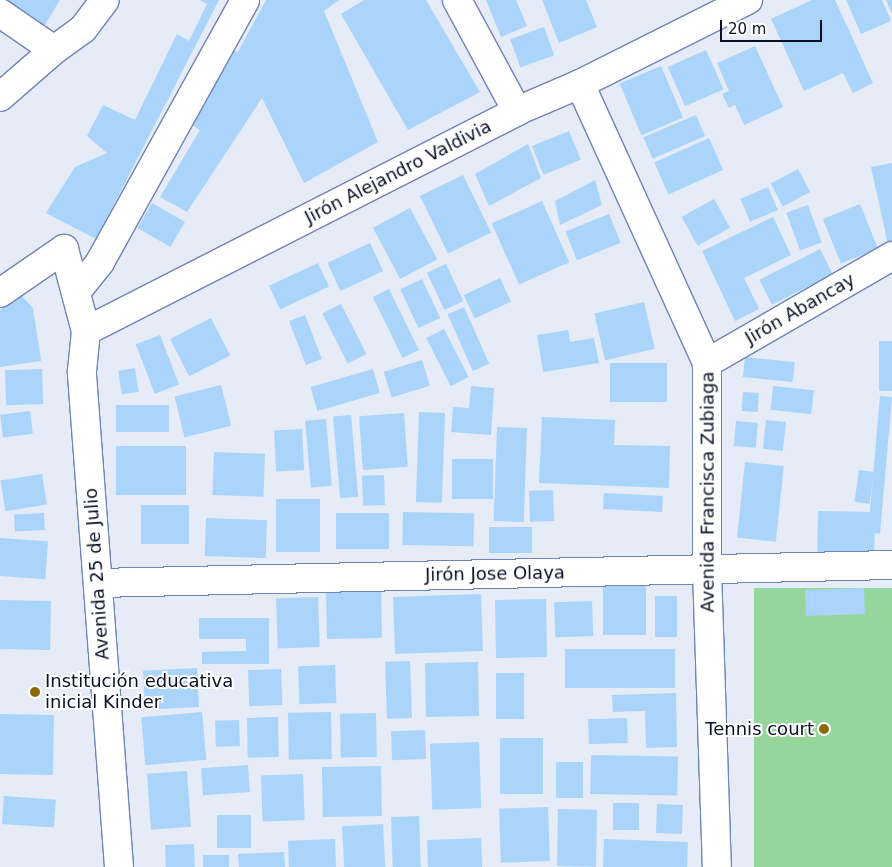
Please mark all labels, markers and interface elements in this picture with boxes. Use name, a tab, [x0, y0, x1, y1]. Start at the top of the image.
scale bar	[722, 10, 824, 42]
text: 20 m	[728, 20, 766, 38]
street label: Jirón Alejandro Valdivia	[301, 116, 495, 228]
street label: Jirón Abancay	[741, 269, 859, 349]
street label: Avenida Francisca Zubiaga	[697, 371, 719, 613]
street label: Avenida 25 de Julio	[80, 487, 114, 661]
street label: Jirón Jose Olaya	[425, 562, 565, 586]
place label: Institución educativa inicial Kinder	[45, 671, 233, 714]
marker: Institución educativa inicial Kinder	[29, 686, 41, 698]
place label: Tennis court	[705, 718, 814, 740]
marker: Tennis court	[818, 723, 830, 735]

